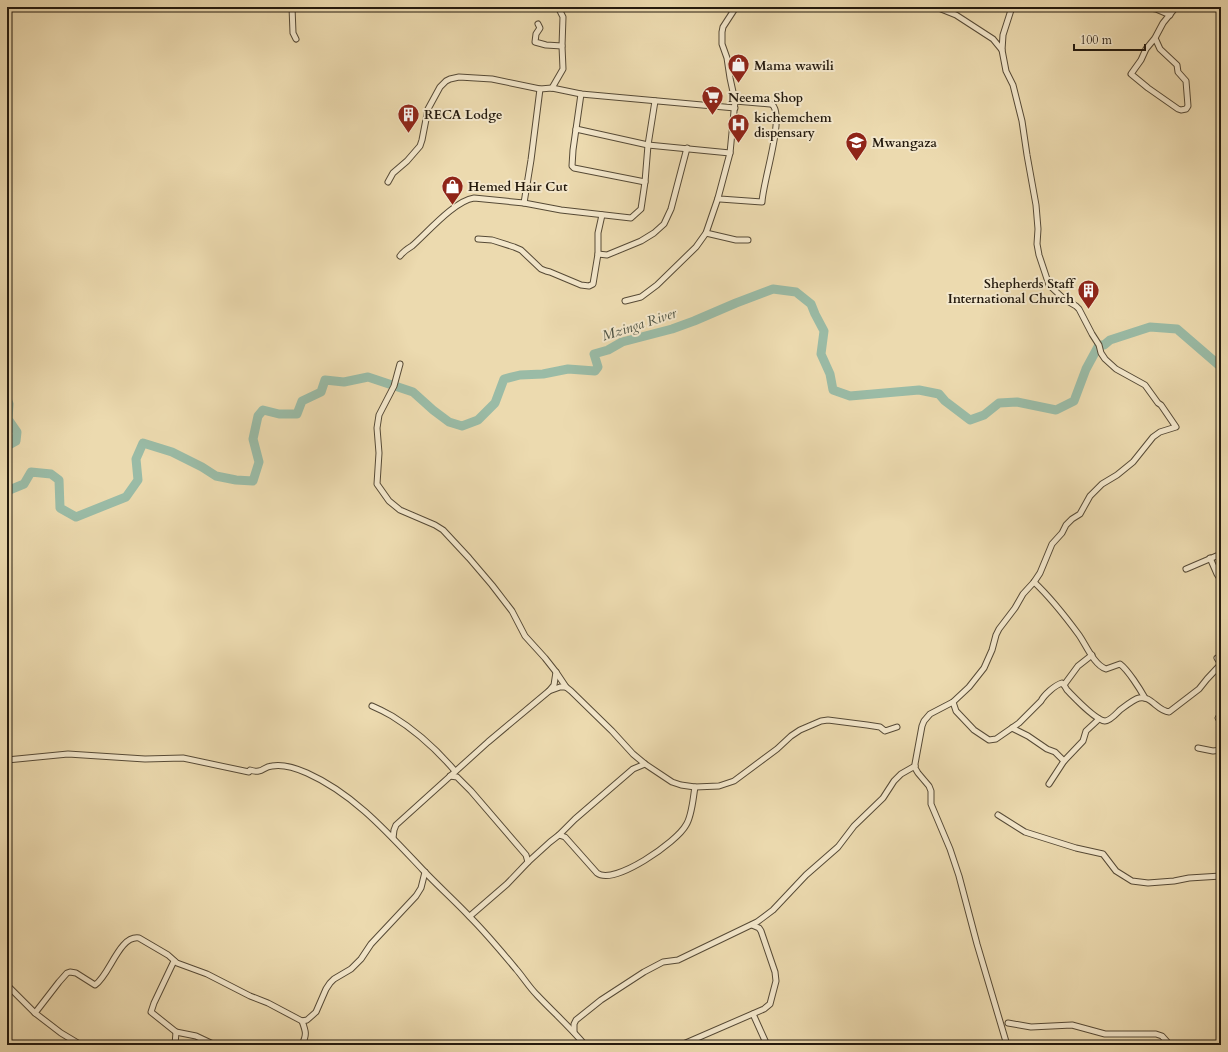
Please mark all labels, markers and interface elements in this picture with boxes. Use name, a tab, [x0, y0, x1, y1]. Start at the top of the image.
scale bar	[1074, 26, 1145, 52]
text: 100 m	[1080, 32, 1113, 48]
shop icon: Mama wawili	[726, 52, 752, 85]
place label: Mama wawili	[754, 57, 834, 75]
supermarket icon: Neema Shop	[699, 84, 725, 117]
place label: Neema Shop	[728, 89, 803, 107]
building icon: RECA Lodge	[395, 101, 421, 134]
place label: RECA Lodge	[424, 106, 502, 124]
place label: kichemchem dispensary	[754, 109, 832, 142]
hospital icon: kichemchem dispensary	[726, 111, 752, 144]
school or university icon: Mwangaza	[844, 129, 870, 162]
place label: Mwangaza	[872, 134, 938, 152]
shop icon: Hemed Hair Cut	[439, 173, 465, 206]
place label: Hemed Hair Cut	[468, 178, 568, 196]
place label: Shepherds Staff International Church	[948, 275, 1077, 308]
building icon: Shepherds Staff International Church	[1076, 277, 1102, 310]
water label: Mzinga River	[599, 303, 679, 345]

